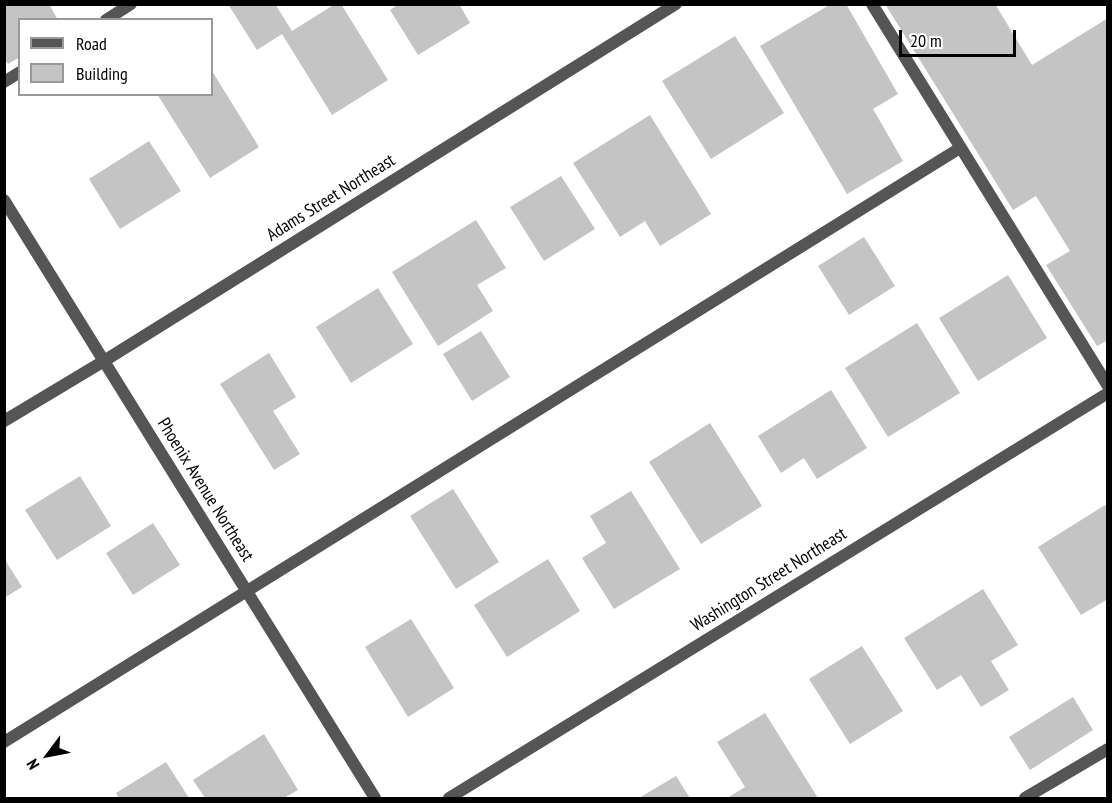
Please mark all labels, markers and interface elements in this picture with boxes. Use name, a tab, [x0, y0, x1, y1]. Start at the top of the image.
legend	[18, 18, 213, 96]
scale bar	[902, 18, 1019, 56]
text: 20 m	[910, 29, 942, 52]
text: Road	[76, 32, 107, 55]
text: Building	[76, 62, 128, 85]
street label: Adams Street Northeast	[263, 150, 399, 246]
street label: Phoenix Avenue Northeast	[152, 414, 258, 566]
street label: Washington Street Northeast	[687, 523, 851, 637]
north arrow	[18, 725, 78, 785]
text: N	[22, 756, 44, 774]

